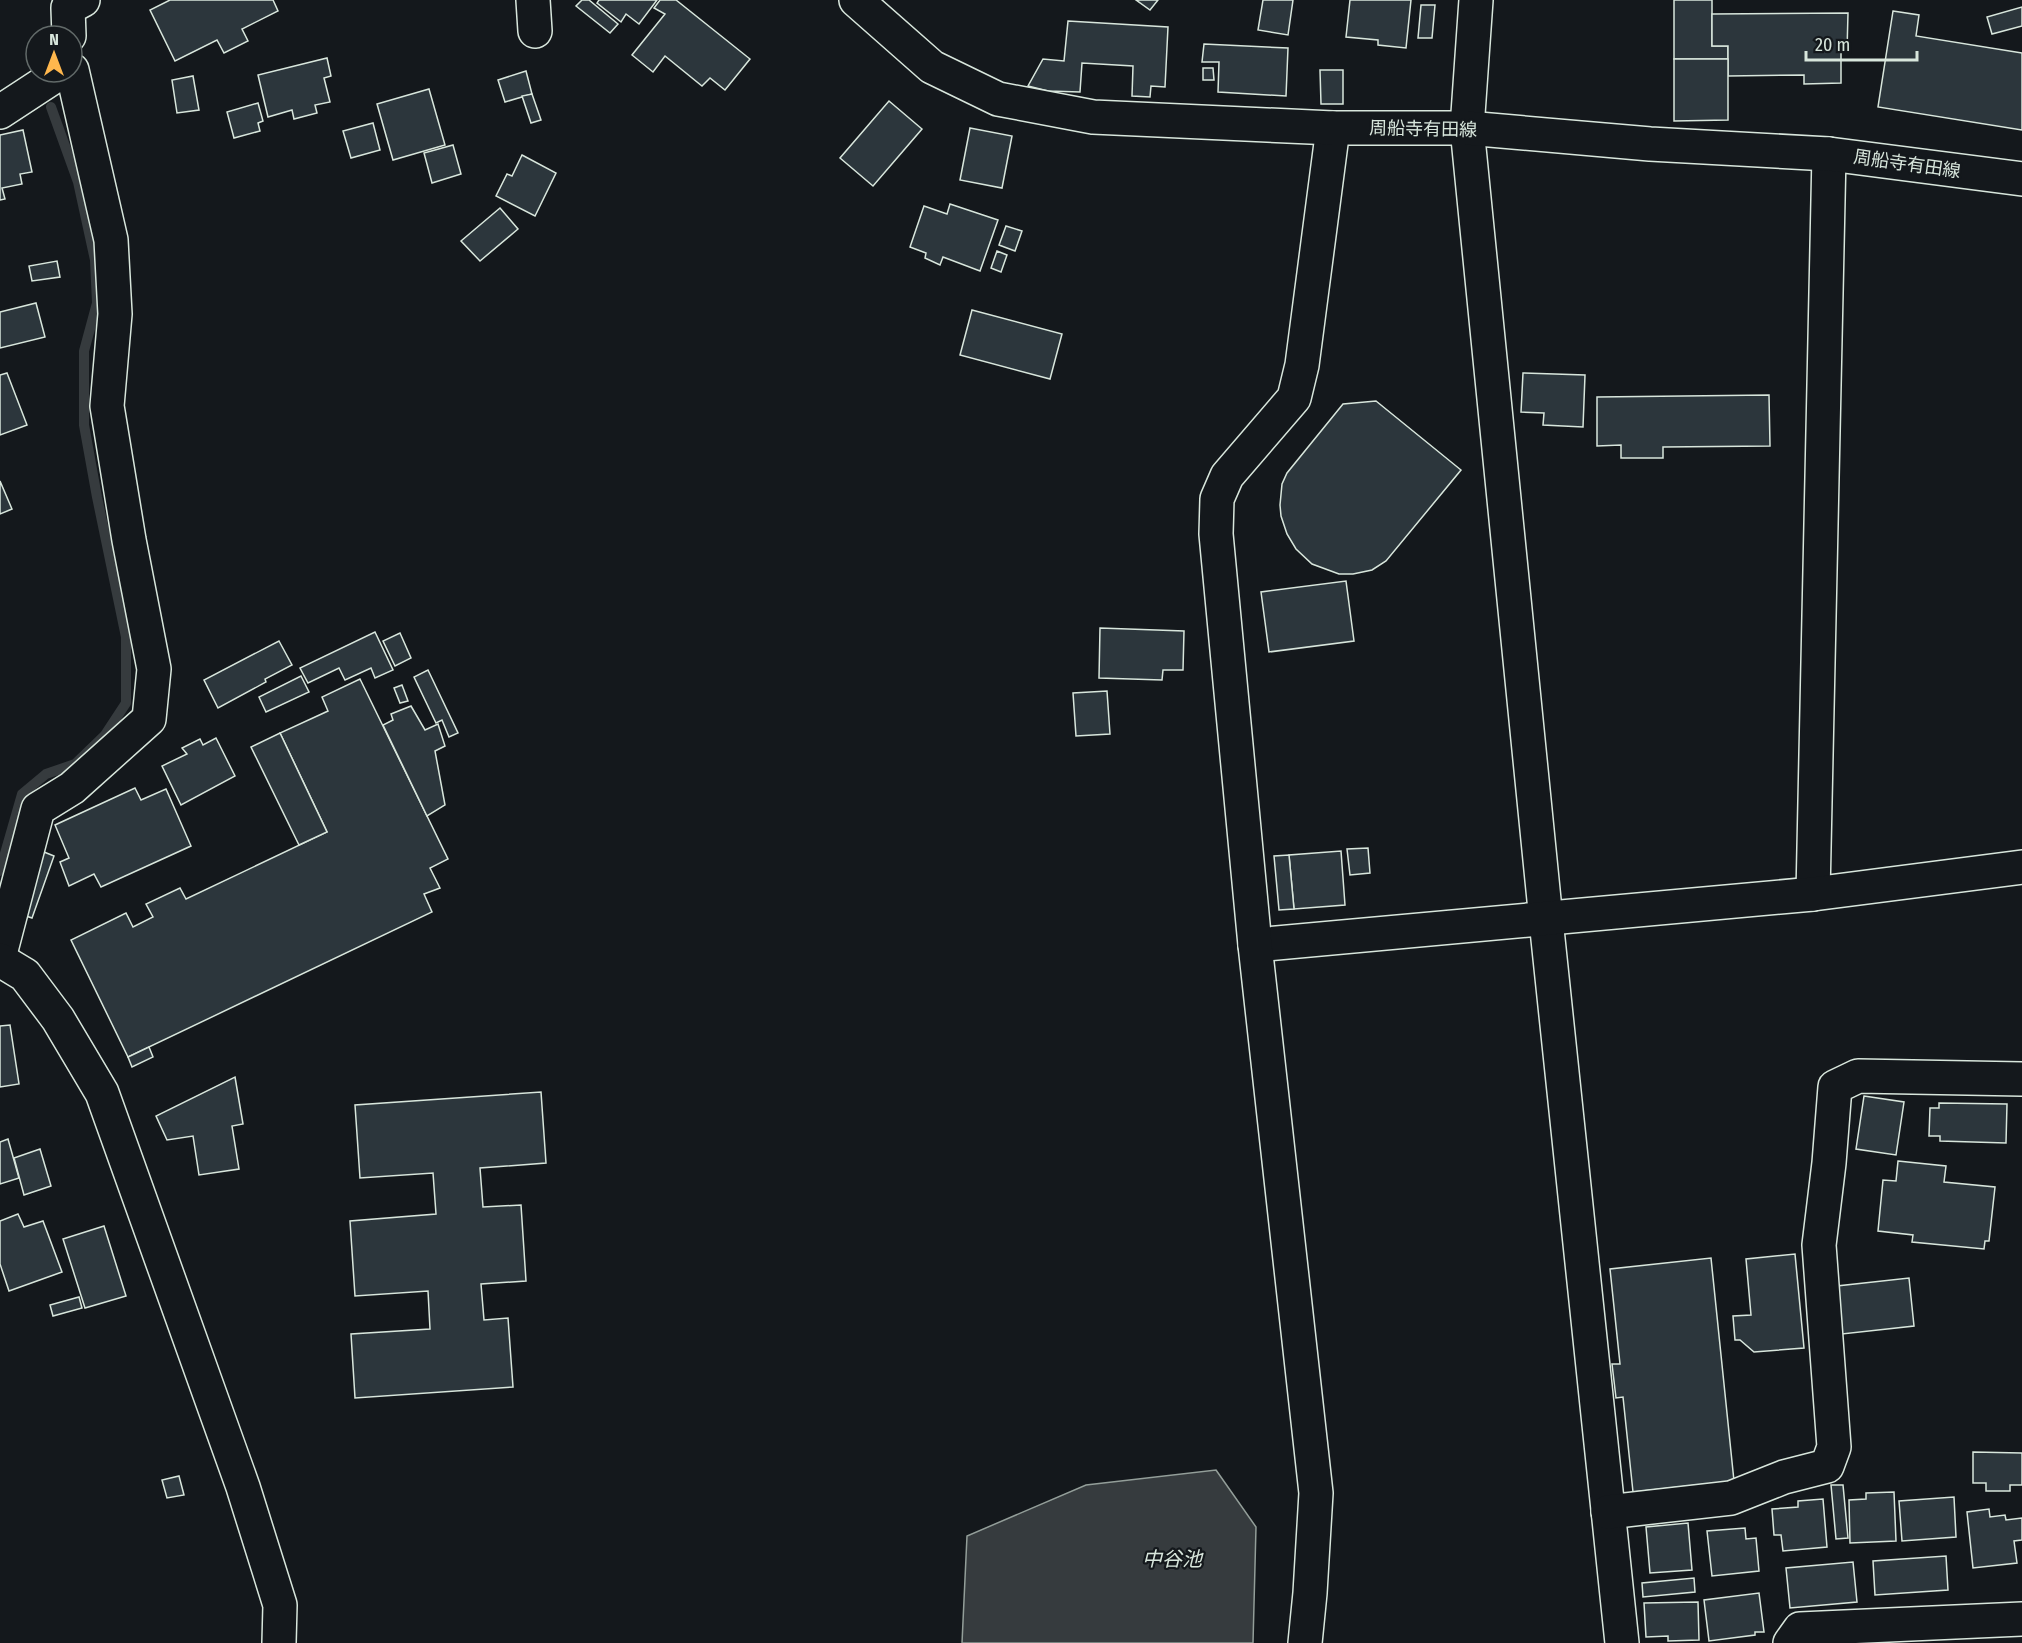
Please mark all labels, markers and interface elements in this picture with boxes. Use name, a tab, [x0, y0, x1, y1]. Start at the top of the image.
north arrow	[24, 24, 84, 84]
scale bar	[1806, 24, 1917, 62]
text: N	[49, 30, 59, 49]
text: 20 m	[1815, 34, 1850, 56]
street label: 周船寺有田線	[1369, 117, 1477, 141]
street label: 周船寺有田線	[1852, 146, 1962, 182]
water label: 中谷池	[1142, 1547, 1204, 1571]

